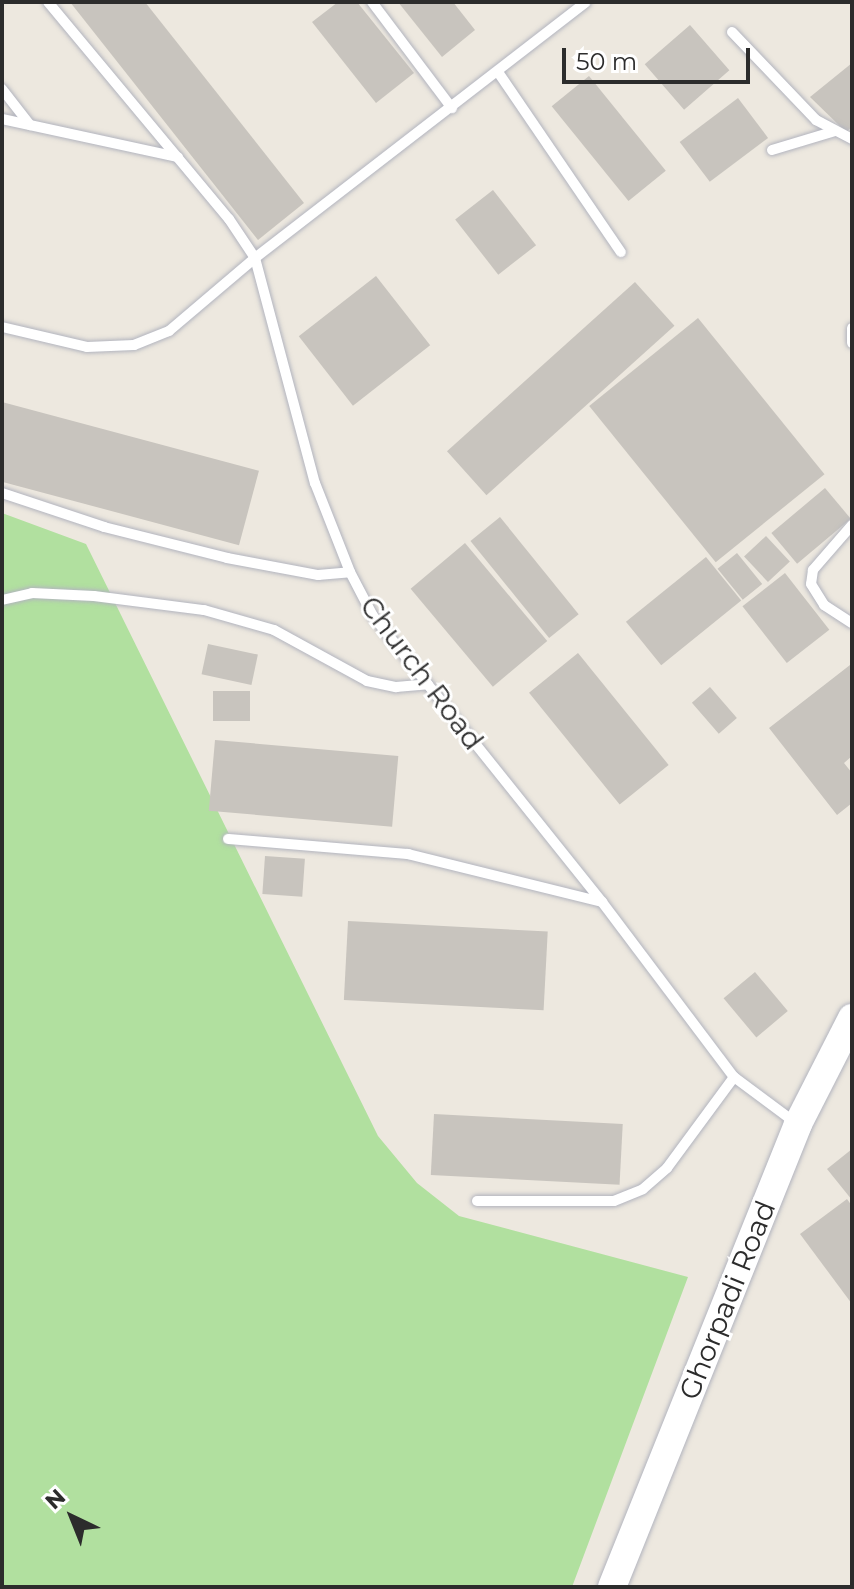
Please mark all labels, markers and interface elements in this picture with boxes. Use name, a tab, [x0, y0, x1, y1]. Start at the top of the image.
scale bar	[566, 32, 754, 82]
text: 50 m	[576, 47, 637, 76]
street label: Church Road	[353, 590, 491, 756]
street label: Ghorpadi Road	[672, 1196, 782, 1404]
north arrow	[32, 1477, 112, 1557]
text: N	[40, 1483, 71, 1515]

